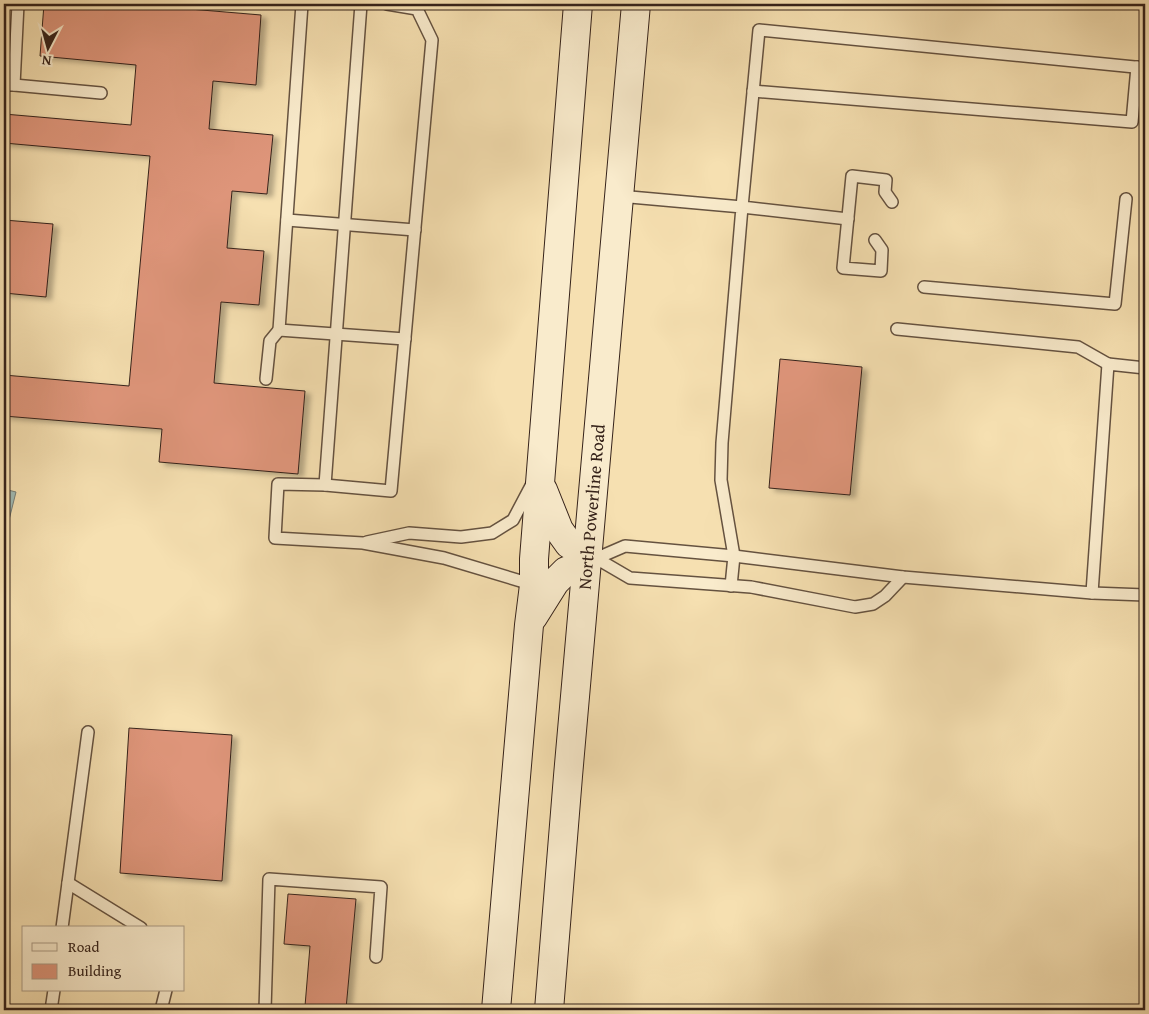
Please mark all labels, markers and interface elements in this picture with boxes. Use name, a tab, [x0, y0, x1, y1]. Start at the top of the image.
north arrow	[22, 22, 72, 72]
text: N	[40, 50, 52, 71]
street label: North Powerline Road	[570, 422, 612, 591]
legend	[22, 926, 185, 992]
text: Road	[68, 936, 99, 957]
text: Building	[68, 960, 122, 981]

